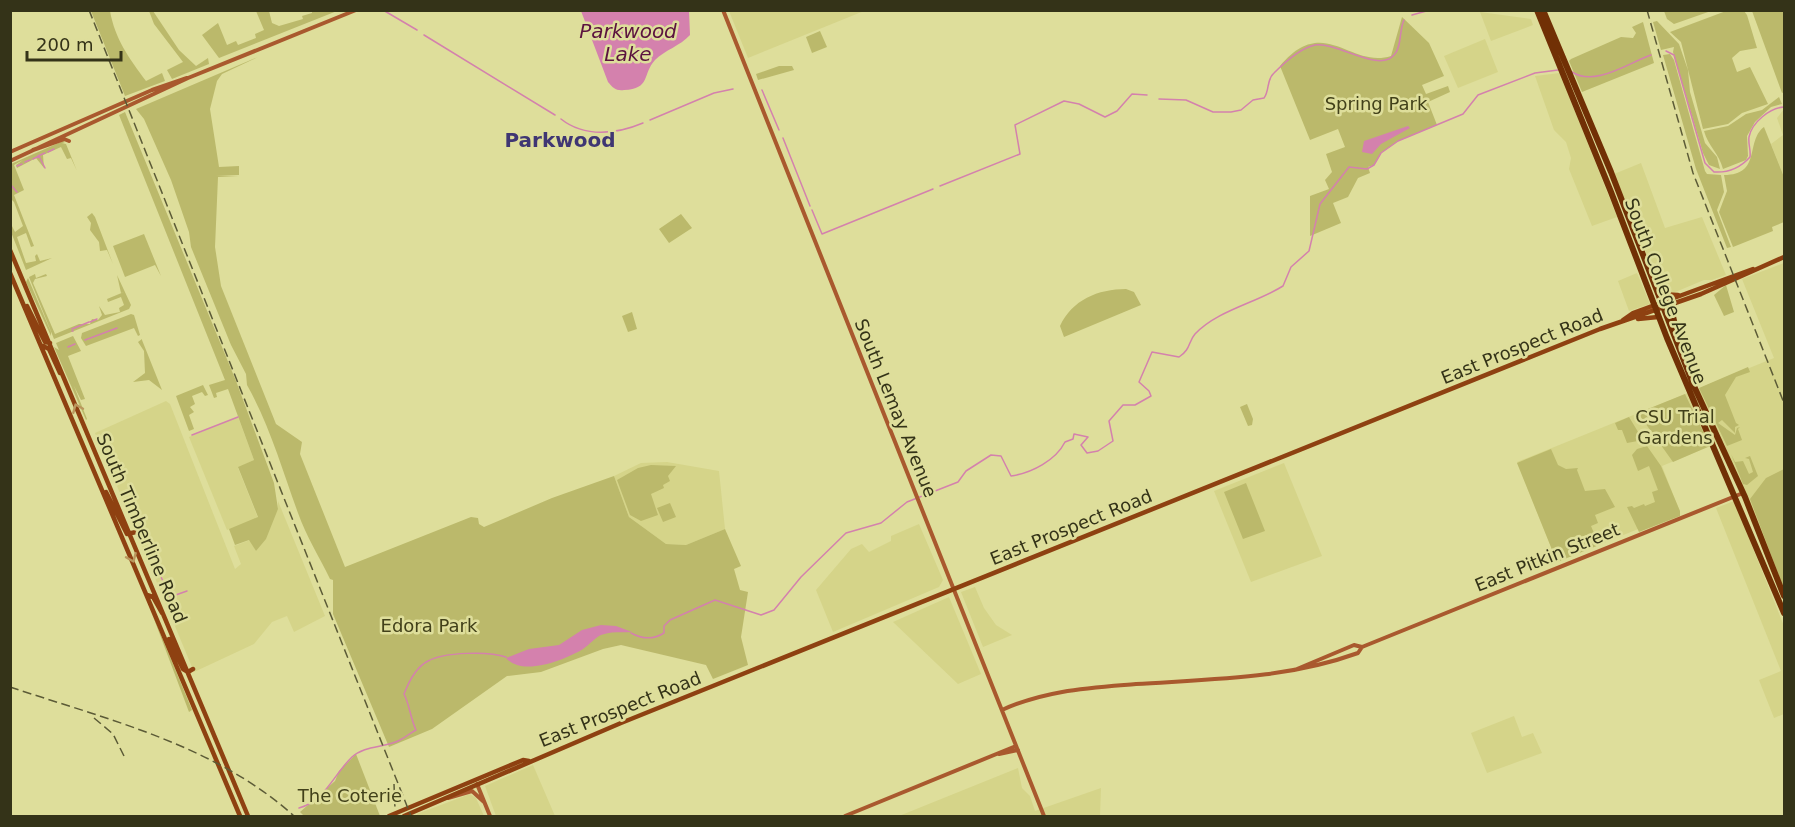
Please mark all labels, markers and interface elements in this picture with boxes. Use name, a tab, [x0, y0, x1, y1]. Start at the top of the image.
water label: Parkwood Lake	[579, 19, 677, 66]
scale bar	[27, 24, 122, 62]
text: 200 m	[36, 34, 94, 55]
park label: Spring Park	[1325, 93, 1428, 114]
district label: Parkwood	[504, 128, 616, 152]
street label: South College Avenue	[1621, 195, 1711, 387]
street label: East Prospect Road	[1438, 304, 1606, 388]
street label: South Lemay Avenue	[851, 316, 941, 500]
one-way arrow	[72, 403, 84, 414]
park label: CSU Trial Gardens	[1635, 406, 1715, 448]
street label: South Timberline Road	[92, 430, 192, 626]
street label: East Prospect Road	[987, 485, 1155, 569]
street label: East Pitkin Street	[1472, 518, 1622, 596]
one-way arrow	[125, 552, 137, 563]
park label: Edora Park	[381, 615, 478, 636]
street label: East Prospect Road	[536, 667, 704, 751]
park label: The Coterie	[297, 785, 402, 806]

